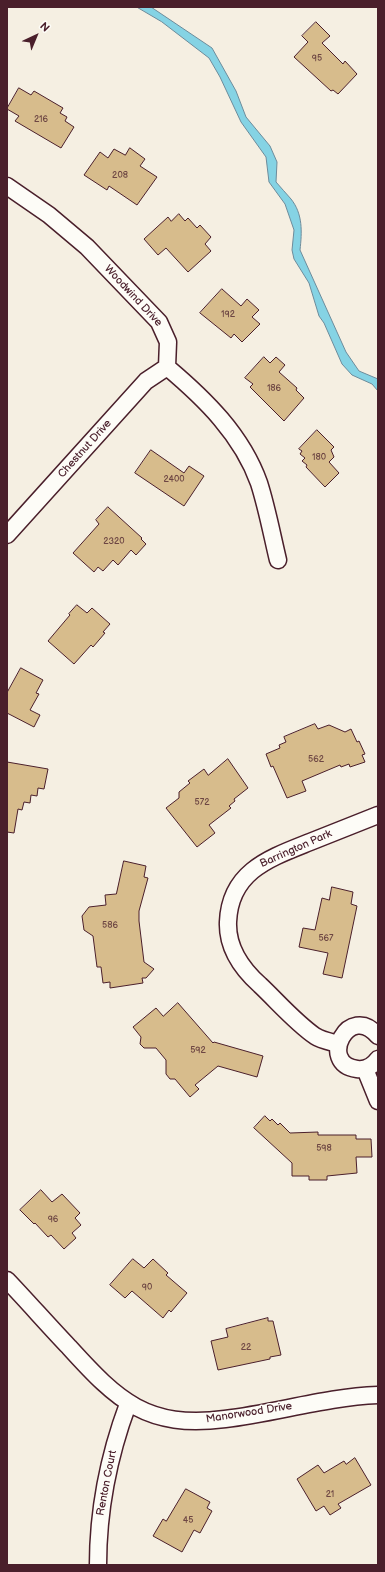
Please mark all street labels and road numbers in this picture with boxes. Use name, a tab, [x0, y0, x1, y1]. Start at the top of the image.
street label: Woodwind Drive	[101, 263, 165, 329]
street label: Chestnut Drive	[55, 417, 115, 481]
street label: Barrington Park	[258, 827, 334, 871]
street label: Manorwood Drive	[205, 1400, 293, 1426]
street label: Renton Court	[94, 1449, 120, 1517]

